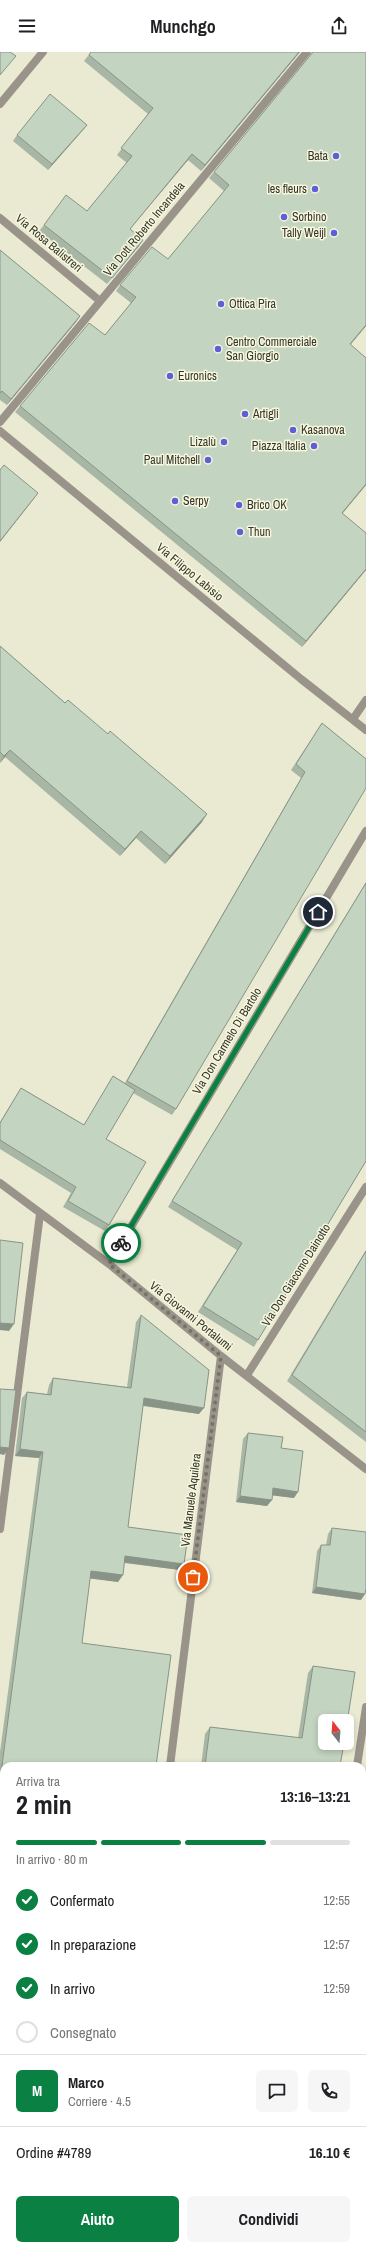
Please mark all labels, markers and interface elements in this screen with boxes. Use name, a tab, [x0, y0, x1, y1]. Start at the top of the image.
text: Munchgo	[150, 14, 216, 39]
icon: menu	[16, 15, 38, 37]
icon: share	[328, 15, 350, 37]
place label: Bata	[308, 148, 329, 164]
marker: Bata	[331, 151, 341, 161]
street label: Via Dott Roberto Incandela	[100, 178, 189, 280]
place label: les fleurs	[268, 181, 307, 197]
marker: les fleurs	[310, 184, 320, 194]
place label: Sorbino	[292, 209, 326, 225]
street label: Via Rosa Balistreri	[12, 210, 86, 276]
marker: Sorbino	[279, 212, 289, 222]
place label: Tally Weijl	[282, 225, 326, 241]
marker: Tally Weijl	[329, 228, 339, 238]
place label: Ottica Pira	[229, 296, 277, 312]
marker: Ottica Pira	[216, 299, 226, 309]
place label: Centro Commerciale San Giorgio	[226, 334, 317, 364]
marker: Centro Commerciale San Giorgio	[213, 344, 223, 354]
place label: Euronics	[178, 368, 217, 384]
marker: Euronics	[165, 371, 175, 381]
place label: Artigli	[252, 406, 279, 422]
marker: Artigli	[240, 409, 250, 419]
place label: Kasanova	[301, 422, 345, 438]
marker: Kasanova	[288, 425, 298, 435]
place label: Lizalù	[190, 434, 216, 450]
marker: Lizalù	[219, 437, 229, 447]
place label: Piazza Italia	[252, 438, 307, 454]
marker: Piazza Italia	[309, 441, 319, 451]
place label: Paul Mitchell	[144, 452, 200, 468]
marker: Paul Mitchell	[203, 455, 213, 465]
place label: Serpy	[183, 493, 209, 509]
marker: Serpy	[170, 496, 180, 506]
place label: Brico OK	[247, 497, 287, 513]
marker: Brico OK	[234, 500, 244, 510]
place label: Thun	[248, 524, 270, 540]
marker: Thun	[235, 527, 245, 537]
street label: Via Filippo Labisio	[153, 539, 227, 605]
pin	[301, 895, 335, 929]
icon: home	[307, 901, 329, 923]
street label: Via Don Carmelo Di Bartolo	[189, 985, 265, 1097]
street label: Via Don Giacomo Dainotto	[258, 1221, 334, 1329]
courier	[101, 1223, 141, 1263]
icon: bike	[110, 1232, 132, 1254]
street label: Via Giovanni Portalumi	[146, 1278, 236, 1354]
street label: Via Manuele Aquilera	[177, 1452, 205, 1548]
pin	[176, 1560, 210, 1594]
icon: bag	[182, 1566, 204, 1588]
north arrow	[318, 1714, 354, 1750]
map controls	[318, 1714, 354, 1750]
text: Arriva tra	[16, 1773, 60, 1790]
text: 13:16–13:21	[280, 1786, 350, 1807]
text: 2 min	[16, 1787, 72, 1822]
text: In arrivo · 80 m	[16, 1851, 88, 1868]
icon: check	[16, 1889, 38, 1911]
text: Confermato	[50, 1890, 114, 1911]
text: 12:55	[323, 1892, 350, 1909]
icon: check	[16, 1933, 38, 1955]
text: In preparazione	[50, 1934, 136, 1955]
text: 12:57	[323, 1936, 350, 1953]
icon: check	[16, 1977, 38, 1999]
text: In arrivo	[50, 1978, 95, 1999]
text: 12:59	[323, 1980, 350, 1997]
text: Consegnato	[50, 2022, 116, 2043]
button: chat	[256, 2070, 298, 2112]
button: phone	[308, 2070, 350, 2112]
text: Marco	[68, 2072, 104, 2093]
text: M	[32, 2080, 42, 2101]
text: Corriere · 4.5	[68, 2093, 131, 2110]
text: Ordine #4789	[16, 2142, 91, 2163]
text: 16.10 €	[309, 2142, 350, 2163]
button: Aiuto	[16, 2196, 179, 2242]
button: Condividi	[187, 2196, 350, 2242]

